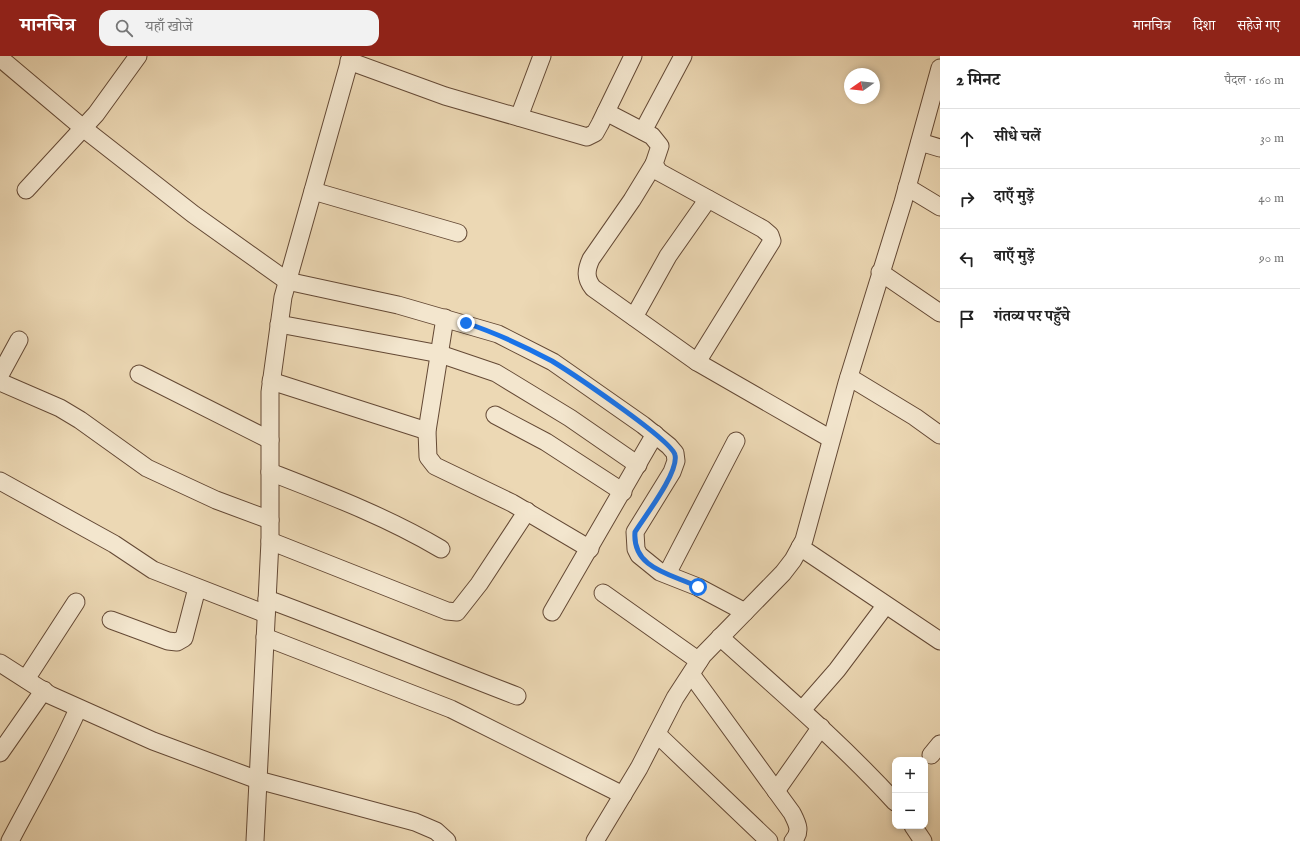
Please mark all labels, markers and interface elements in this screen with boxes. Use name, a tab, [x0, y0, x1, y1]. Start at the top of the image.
search box	[99, 10, 379, 46]
text: मानचित्र	[20, 14, 75, 38]
icon: search	[113, 17, 135, 39]
text: यहाँ खोजें	[145, 17, 193, 36]
text: मानचित्र	[1133, 17, 1171, 35]
text: दिशा	[1193, 17, 1215, 35]
text: सहेजे गए	[1237, 17, 1280, 35]
north arrow	[844, 68, 880, 104]
text: 2 मिनट	[956, 70, 1000, 91]
text: पैदल · 160 m	[1225, 72, 1284, 89]
text: सीधे चलें	[994, 127, 1041, 146]
icon: ahead	[956, 128, 978, 150]
text: 30 m	[1260, 130, 1284, 147]
text: दाएँ मुड़ें	[994, 187, 1034, 206]
icon: right	[956, 188, 978, 210]
text: 40 m	[1258, 190, 1284, 207]
text: बाएँ मुड़ें	[994, 247, 1034, 266]
icon: left	[956, 248, 978, 270]
text: 90 m	[1259, 250, 1284, 267]
text: गंतव्य पर पहुँचे	[994, 307, 1070, 326]
icon: arrive	[956, 308, 978, 330]
route end	[457, 314, 475, 332]
route start	[689, 578, 707, 596]
map controls	[892, 757, 928, 829]
button: +	[892, 757, 928, 793]
button: −	[892, 793, 928, 829]

